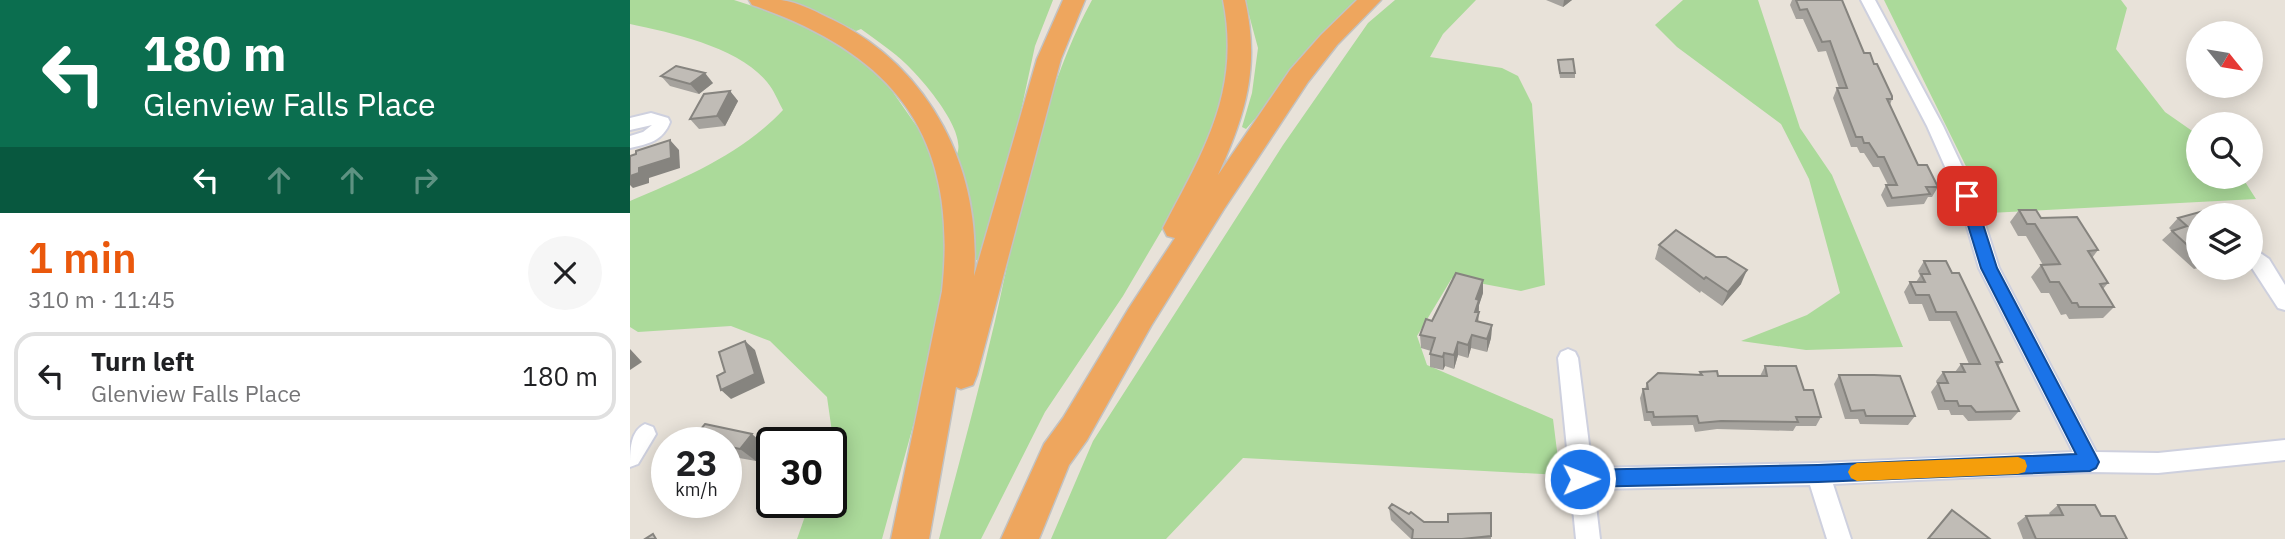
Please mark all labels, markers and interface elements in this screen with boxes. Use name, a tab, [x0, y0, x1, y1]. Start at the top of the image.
text: 180 m	[143, 21, 287, 84]
north arrow	[2186, 21, 2263, 98]
map controls	[2186, 21, 2263, 280]
icon: left	[28, 28, 119, 119]
text: Glenview Falls Place	[143, 83, 435, 125]
button: search	[2186, 112, 2263, 189]
icon: left	[187, 161, 225, 199]
icon: ahead	[260, 161, 298, 199]
icon: ahead	[333, 161, 371, 199]
icon: right	[406, 161, 444, 199]
pin	[1937, 166, 1997, 226]
icon: arrive	[1948, 177, 1986, 215]
button: layers	[2186, 203, 2263, 280]
text: 1 min	[28, 230, 137, 285]
button: close	[528, 236, 602, 310]
text: 310 m · 11:45	[28, 284, 175, 314]
text: Turn left	[91, 344, 194, 378]
icon: left	[32, 357, 70, 395]
text: 180 m	[522, 359, 598, 393]
text: Glenview Falls Place	[91, 378, 301, 408]
speed limit sign: 30	[756, 427, 847, 518]
text: 23	[675, 440, 718, 486]
position arrow	[1543, 442, 1617, 516]
text: km/h	[675, 478, 718, 501]

